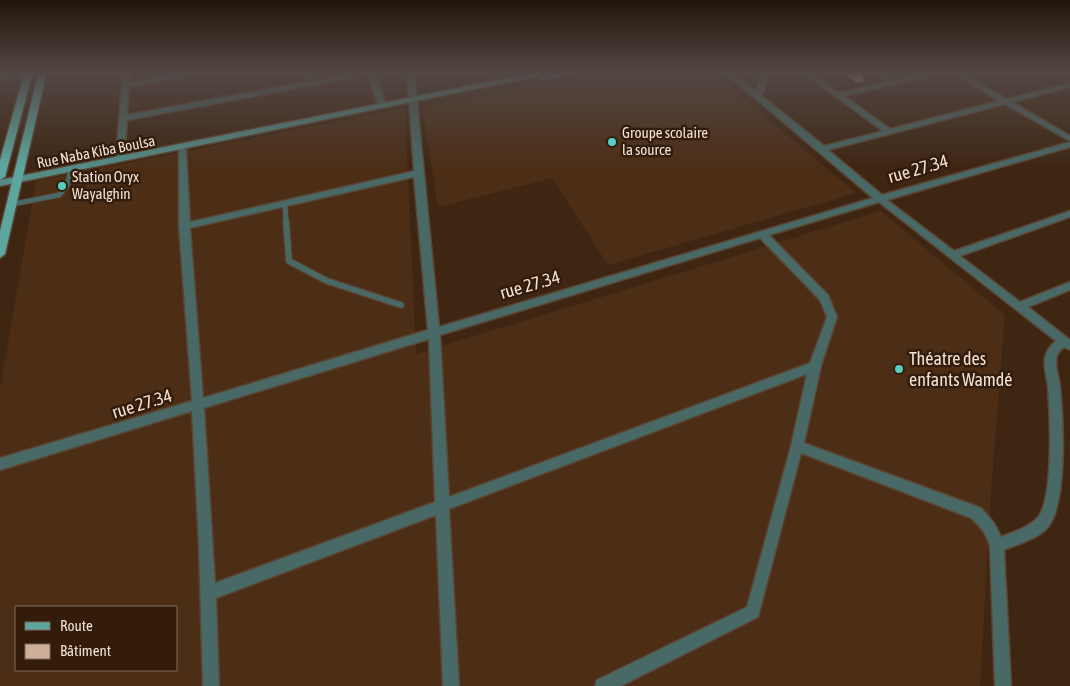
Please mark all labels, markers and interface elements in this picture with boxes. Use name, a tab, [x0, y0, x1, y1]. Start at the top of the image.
place label: Groupe scolaire la source	[622, 124, 708, 158]
street label: Rue Naba Kiba Boulsa	[35, 132, 157, 171]
marker: Groupe scolaire la source	[606, 136, 618, 148]
street label: rue 27.34	[885, 150, 950, 187]
place label: Station Oryx Wayalghin	[72, 168, 139, 202]
marker: Station Oryx Wayalghin	[56, 180, 68, 192]
street label: rue 27.34	[497, 266, 562, 303]
place label: Théatre des enfants Wamdé	[909, 348, 1013, 390]
marker: Théatre des enfants Wamdé	[893, 363, 905, 375]
street label: rue 27.34	[109, 384, 174, 423]
legend	[15, 606, 178, 671]
text: Route	[60, 617, 93, 634]
text: Bâtiment	[60, 642, 111, 659]

